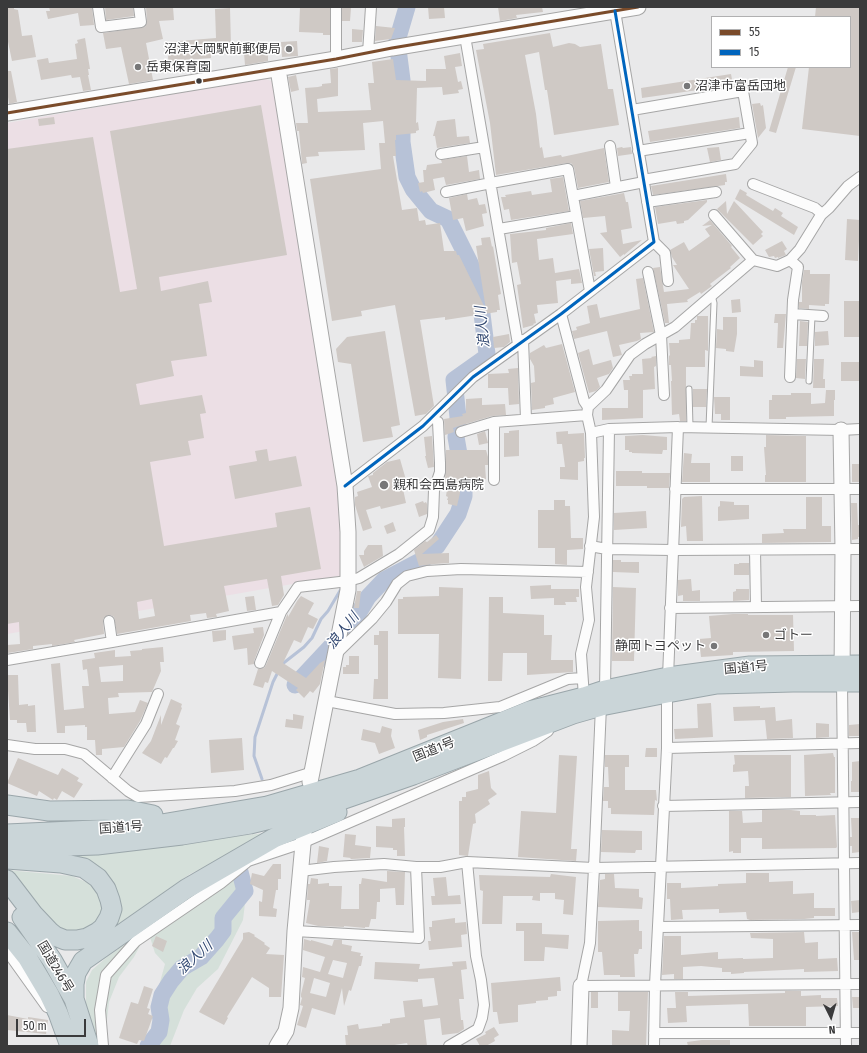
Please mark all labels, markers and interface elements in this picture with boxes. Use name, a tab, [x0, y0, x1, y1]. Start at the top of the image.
legend	[711, 16, 851, 68]
text: 55	[749, 25, 760, 39]
place label: 沼津大岡駅前郵便局	[164, 41, 281, 57]
marker: 沼津大岡駅前郵便局	[284, 44, 294, 54]
text: 15	[749, 45, 759, 59]
place label: 岳東保育園	[146, 59, 211, 75]
marker: 岳東保育園	[133, 62, 143, 72]
unlabelled marker	[194, 76, 204, 86]
place label: 沼津市富岳団地	[695, 78, 786, 94]
marker: 沼津市富岳団地	[682, 81, 692, 91]
water label: 浪人川	[472, 305, 494, 349]
place label: 親和会西島病院	[393, 477, 484, 493]
marker: 親和会西島病院	[378, 479, 390, 491]
water label: 浪人川	[323, 609, 363, 653]
place label: ゴトー	[774, 627, 813, 643]
marker: ゴトー	[761, 630, 771, 640]
place label: 静岡トヨペット	[615, 638, 706, 654]
marker: 静岡トヨペット	[709, 641, 719, 651]
street label: 国道1号	[723, 658, 769, 678]
street label: 国道1号	[411, 735, 457, 765]
street label: 国道1号	[98, 819, 144, 837]
street label: 国道246号	[34, 938, 76, 996]
water label: 浪人川	[174, 938, 216, 978]
north arrow	[811, 997, 851, 1037]
scale bar	[18, 1011, 88, 1037]
text: 50 m	[23, 1019, 47, 1033]
text: N	[828, 1023, 836, 1036]

